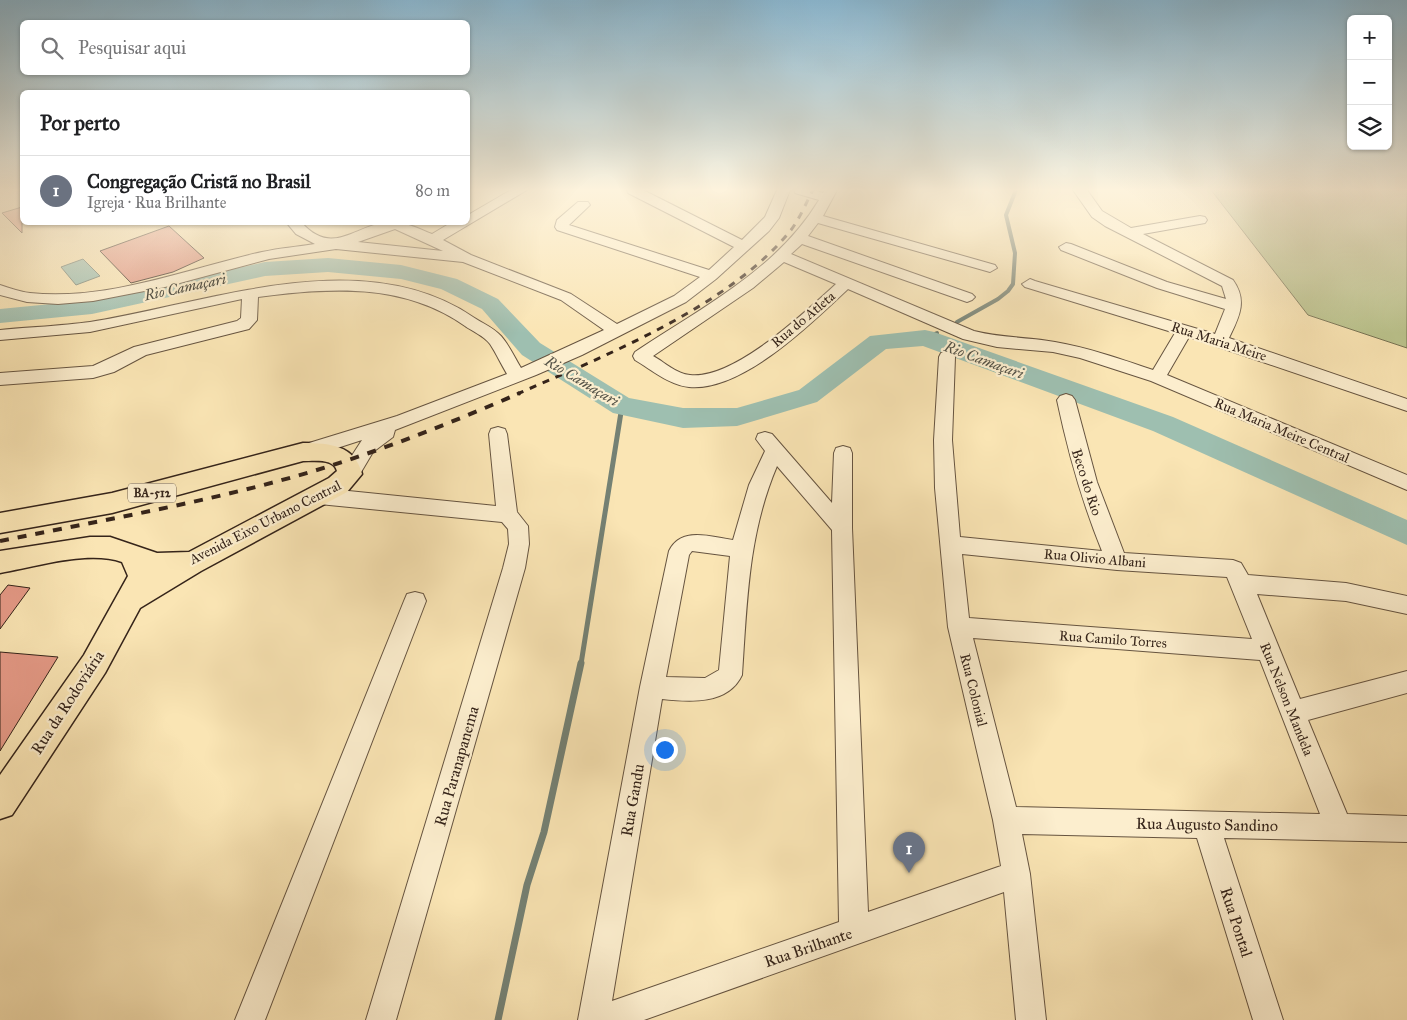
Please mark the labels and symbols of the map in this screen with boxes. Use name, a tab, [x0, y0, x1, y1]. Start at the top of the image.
water label: Rio Camaçari	[142, 269, 228, 305]
street label: Rua do Atleta	[768, 288, 839, 351]
street label: Rua Maria Meire	[1169, 318, 1269, 365]
water label: Rio Camaçari	[941, 337, 1027, 383]
water label: Rio Camaçari	[541, 351, 623, 410]
street label: Rua Maria Meire Central	[1212, 394, 1352, 467]
street label: Beco do Rio	[1068, 447, 1105, 518]
street label: Avenida Eixo Urbano Central	[186, 477, 344, 569]
road number: BA-512	[128, 483, 176, 502]
street label: Rua Olivio Albani	[1043, 546, 1147, 571]
street label: Rua Camilo Torres	[1059, 627, 1167, 652]
street label: Rua Nelson Mandela	[1256, 640, 1317, 758]
street label: Rua da Rodoviária	[27, 647, 108, 758]
street label: Rua Colonial	[956, 652, 991, 729]
street label: Rua Paranapanema	[430, 704, 483, 828]
your location	[652, 737, 678, 763]
street label: Rua Gandu	[617, 762, 648, 838]
street label: Rua Augusto Sandino	[1136, 814, 1278, 836]
pin: 1	[893, 832, 925, 873]
street label: Rua Pontal	[1216, 885, 1257, 960]
street label: Rua Brilhante	[762, 923, 855, 971]

